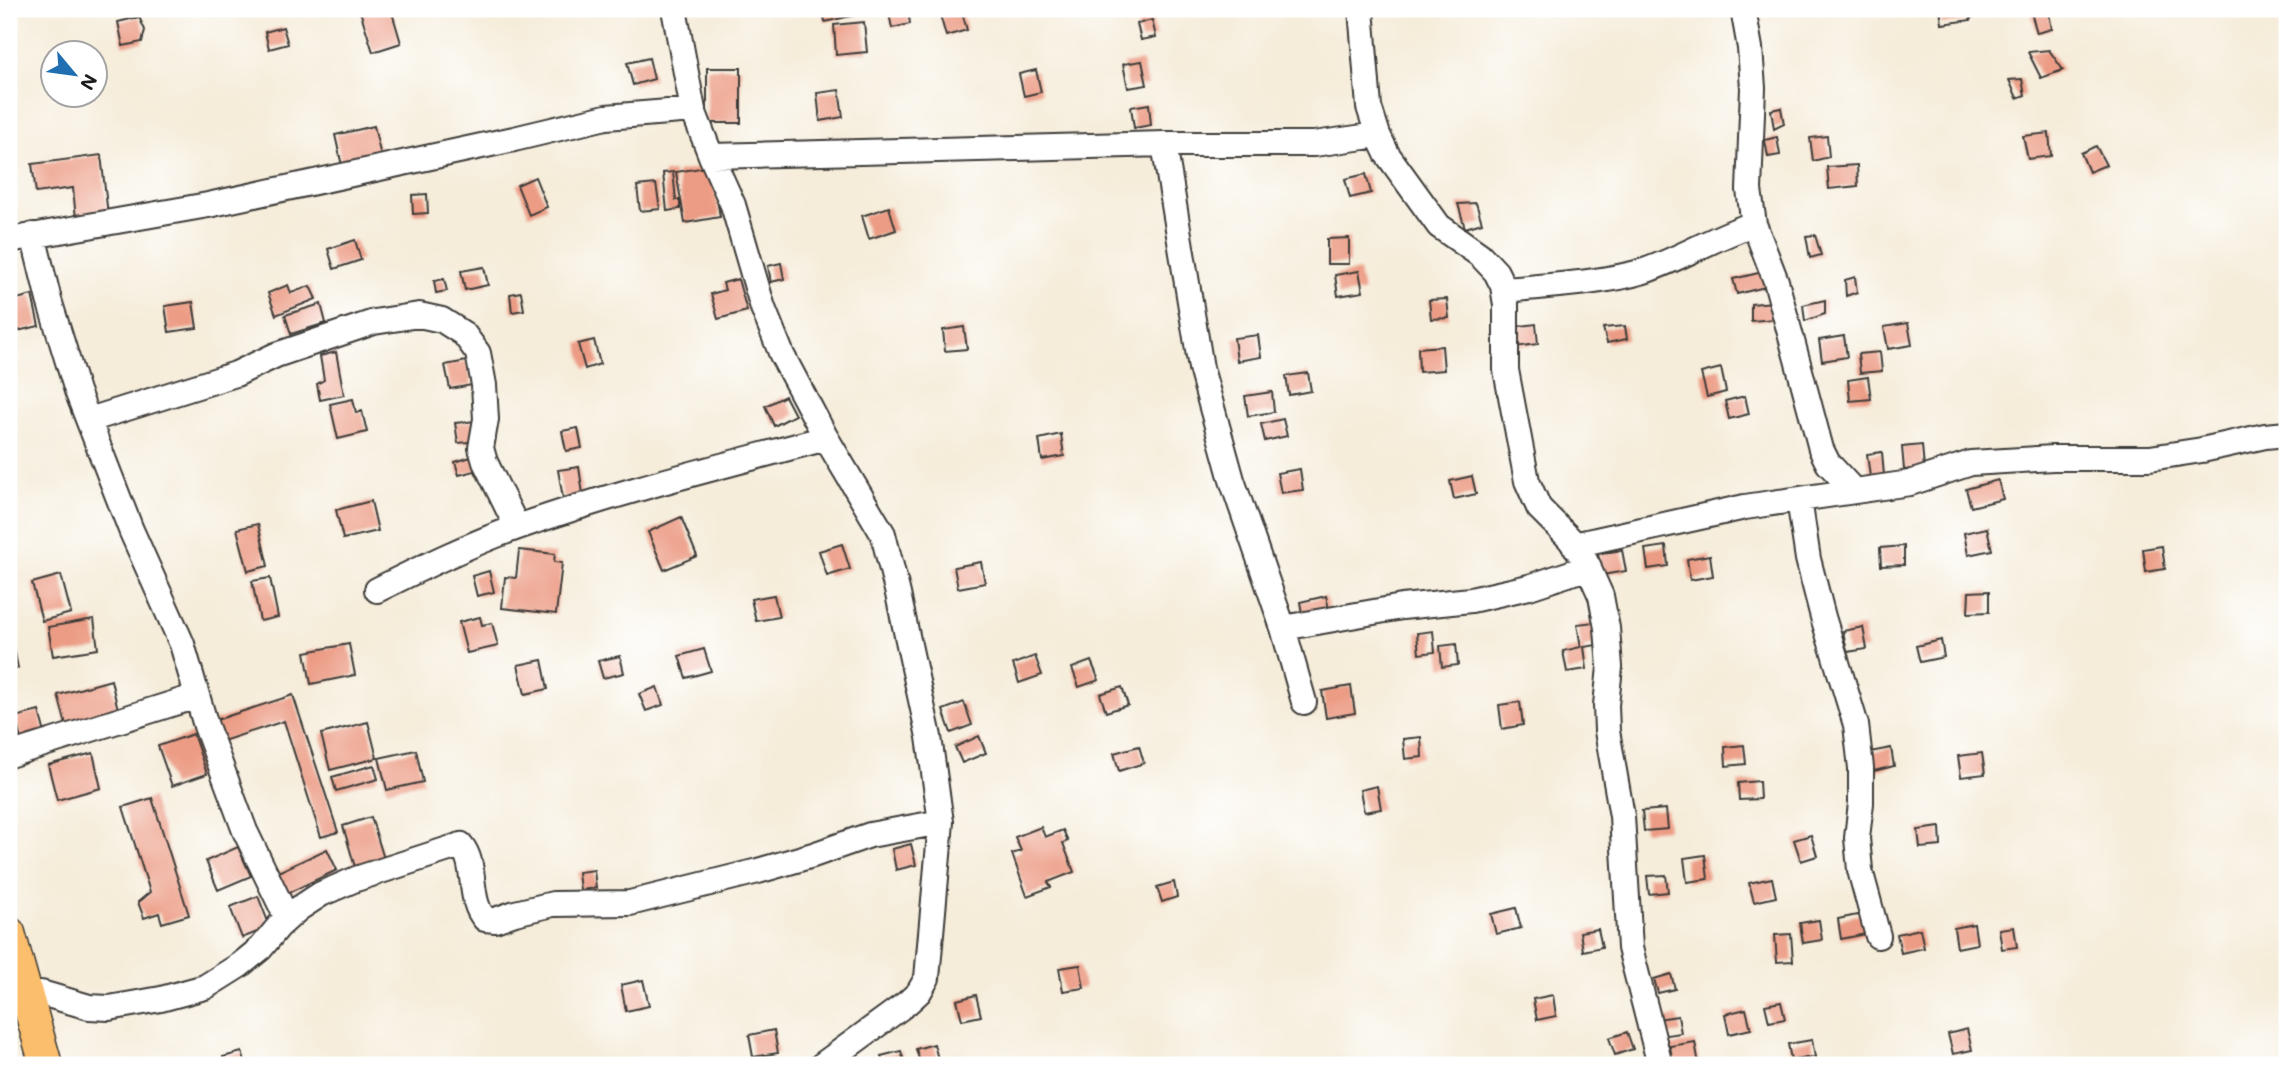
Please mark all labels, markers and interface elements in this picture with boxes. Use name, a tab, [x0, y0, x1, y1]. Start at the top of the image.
north arrow	[38, 38, 108, 108]
text: N	[75, 70, 104, 95]

